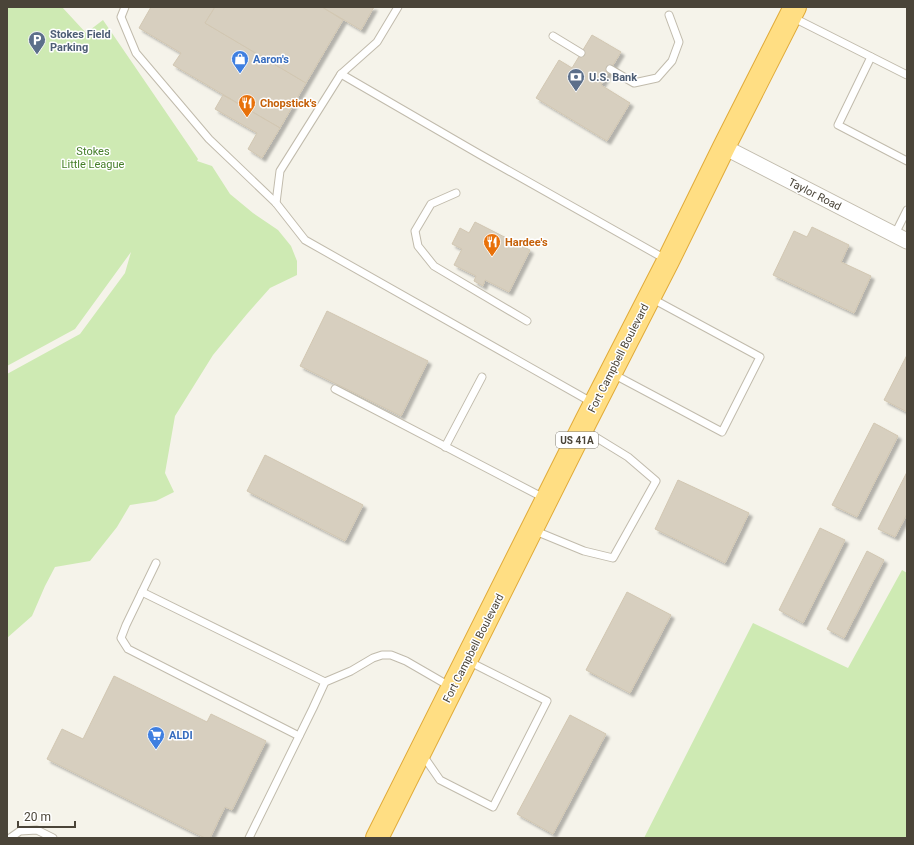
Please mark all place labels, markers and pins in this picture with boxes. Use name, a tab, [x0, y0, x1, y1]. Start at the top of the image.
place label: Stokes Field Parking	[50, 28, 111, 54]
parking icon: Stokes Field Parking	[27, 30, 47, 55]
shop icon: Aaron's	[230, 49, 250, 74]
place label: Aaron's	[253, 53, 289, 66]
bank icon: U.S. Bank	[566, 67, 586, 92]
place label: U.S. Bank	[589, 71, 637, 84]
restaurant icon: Chopstick's	[237, 93, 257, 118]
place label: Chopstick's	[260, 97, 317, 110]
restaurant icon: Hardee's	[482, 232, 502, 257]
place label: Hardee's	[505, 236, 548, 249]
supermarket icon: ALDI	[146, 725, 166, 750]
place label: ALDI	[169, 729, 193, 742]

